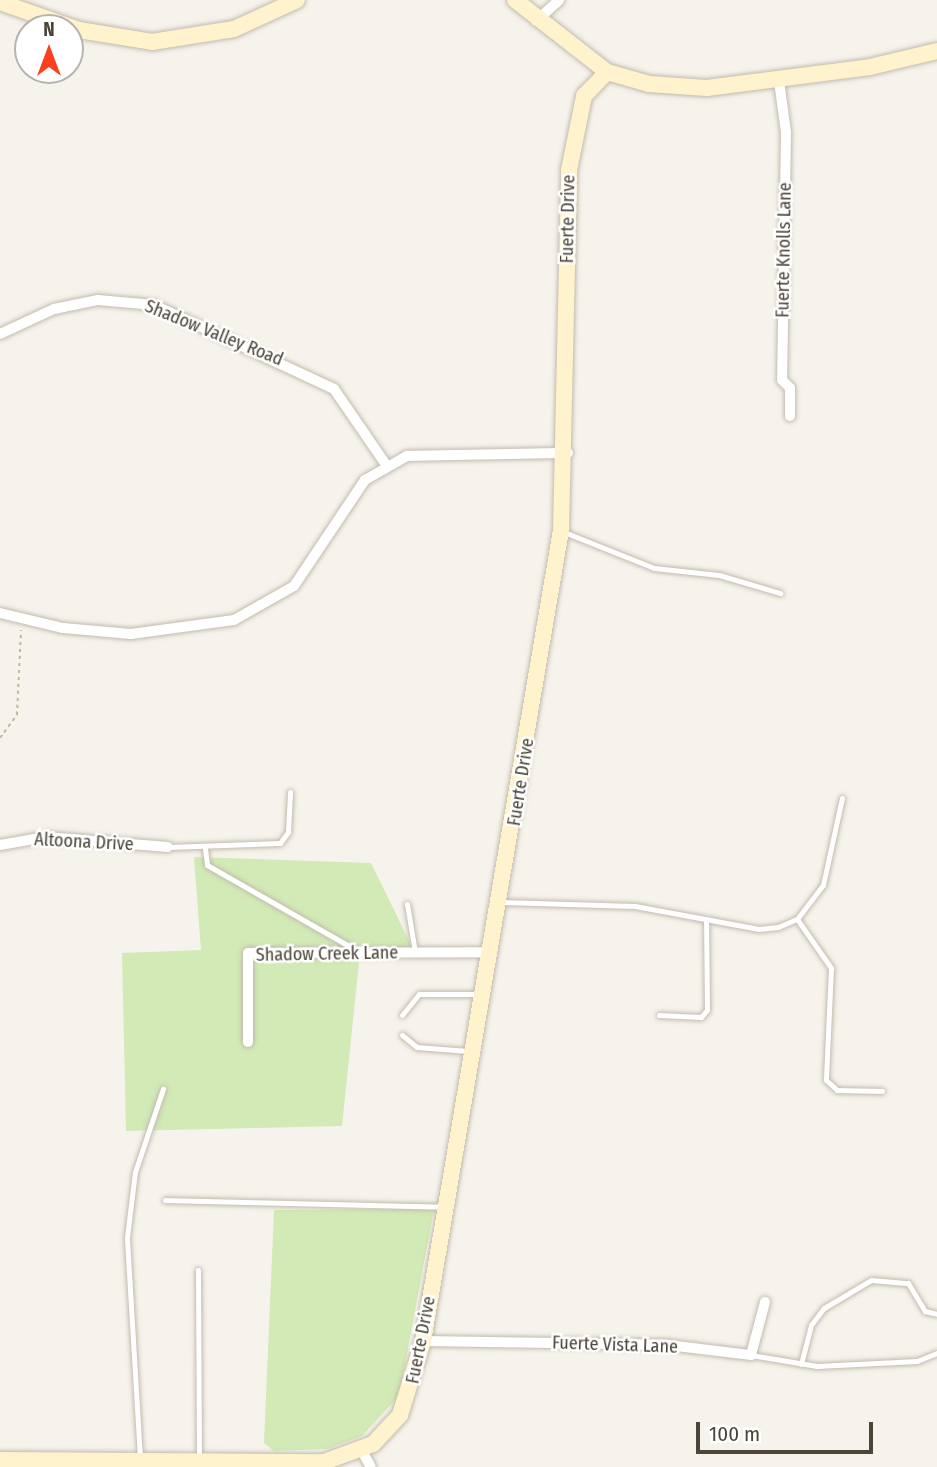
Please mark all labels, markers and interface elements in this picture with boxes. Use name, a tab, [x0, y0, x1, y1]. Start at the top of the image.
north arrow	[14, 14, 84, 84]
text: N	[43, 18, 55, 41]
street label: Fuerte Drive	[556, 174, 580, 264]
street label: Fuerte Knolls Lane	[772, 182, 796, 318]
street label: Shadow Valley Road	[142, 295, 286, 371]
street label: Fuerte Drive	[503, 737, 539, 827]
street label: Altoona Drive	[34, 829, 134, 855]
street label: Shadow Creek Lane	[256, 942, 398, 966]
street label: Fuerte Drive	[402, 1294, 440, 1386]
street label: Fuerte Vista Lane	[552, 1332, 678, 1358]
scale bar	[699, 1408, 876, 1452]
text: 100 m	[709, 1421, 760, 1447]

